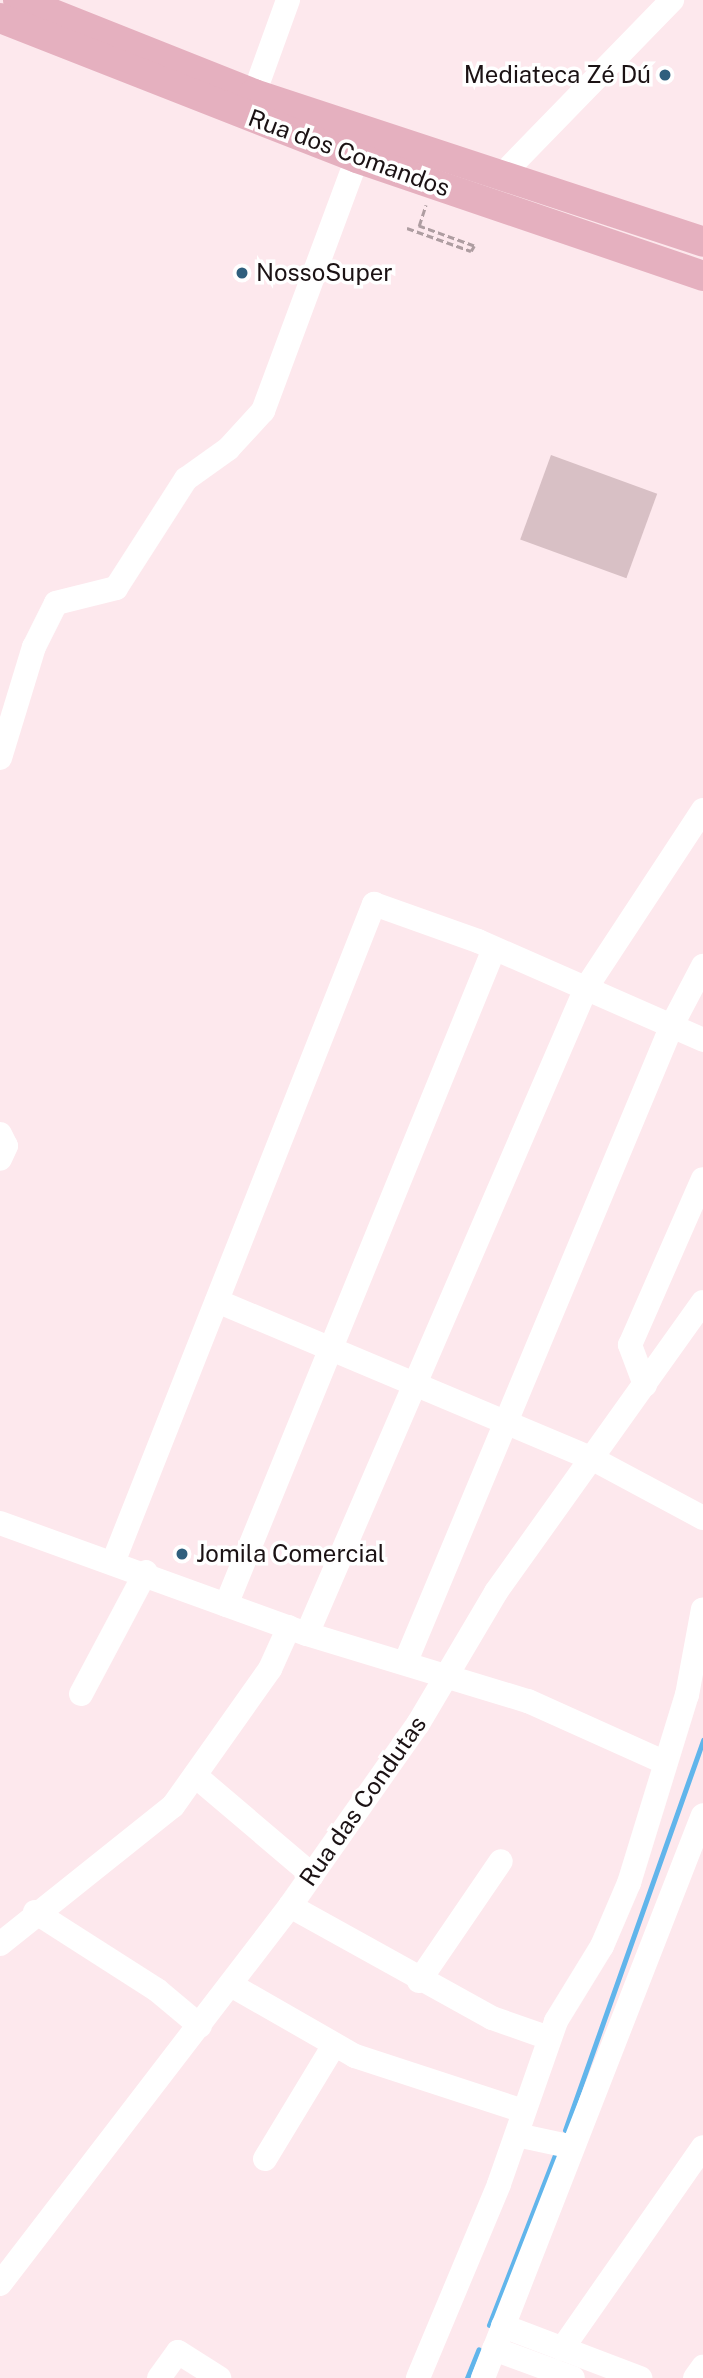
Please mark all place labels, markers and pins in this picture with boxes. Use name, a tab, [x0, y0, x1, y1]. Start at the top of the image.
place label: Mediateca Zé Dú	[464, 61, 651, 89]
marker: Mediateca Zé Dú	[657, 67, 673, 83]
place label: NossoSuper	[256, 259, 393, 287]
marker: NossoSuper	[234, 265, 250, 281]
place label: Jomila Comercial	[196, 1540, 385, 1568]
marker: Jomila Comercial	[174, 1546, 190, 1562]

